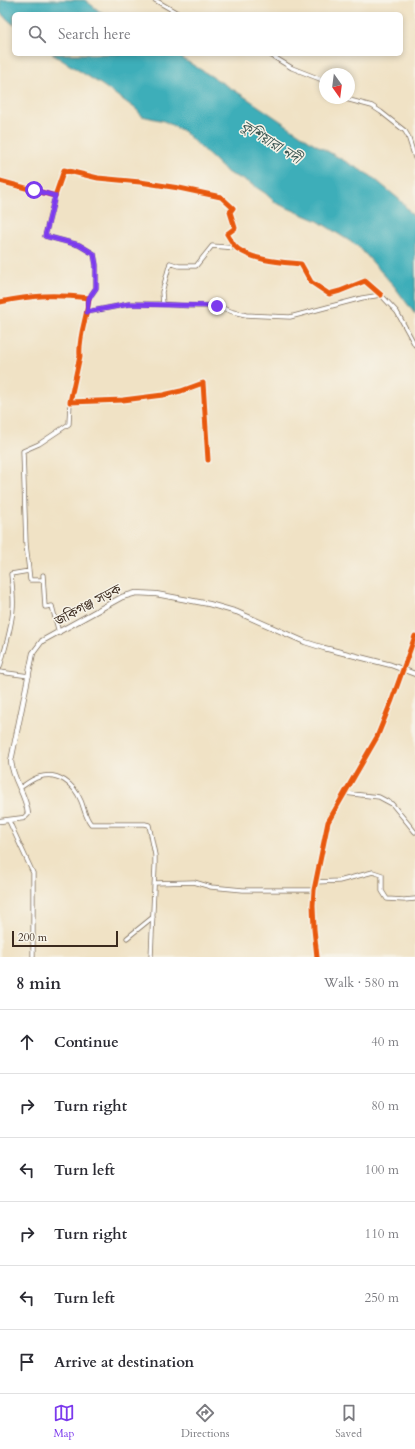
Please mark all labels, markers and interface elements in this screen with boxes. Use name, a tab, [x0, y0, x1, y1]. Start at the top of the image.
search box	[12, 12, 403, 56]
icon: search	[26, 23, 48, 45]
text: Search here	[58, 24, 131, 44]
north arrow	[319, 68, 355, 104]
water label: কুশিয়ারা নদী	[237, 116, 307, 169]
route start	[25, 181, 43, 199]
route end	[208, 297, 226, 315]
street label: জকিগঞ্জ সড়ক	[51, 579, 125, 631]
scale bar	[12, 929, 118, 948]
text: 200 m	[18, 930, 47, 945]
text: 8 min	[16, 972, 61, 995]
text: Walk · 580 m	[324, 974, 399, 992]
icon: ahead	[16, 1031, 38, 1053]
text: Continue	[54, 1032, 119, 1052]
text: 40 m	[371, 1033, 399, 1051]
icon: right	[16, 1095, 38, 1117]
text: Turn right	[54, 1096, 127, 1116]
text: 80 m	[371, 1097, 399, 1115]
icon: left	[16, 1159, 38, 1181]
text: Turn left	[54, 1160, 115, 1180]
text: 100 m	[365, 1161, 399, 1179]
icon: right	[16, 1223, 38, 1245]
text: Turn right	[54, 1224, 127, 1244]
text: 110 m	[365, 1225, 399, 1243]
icon: left	[16, 1287, 38, 1309]
text: Turn left	[54, 1288, 115, 1308]
text: 250 m	[365, 1289, 399, 1307]
icon: arrive	[16, 1351, 38, 1373]
text: Arrive at destination	[54, 1352, 194, 1372]
tab: Map	[53, 1402, 75, 1441]
tab: Directions	[181, 1402, 229, 1441]
tab: Saved	[335, 1402, 362, 1441]

